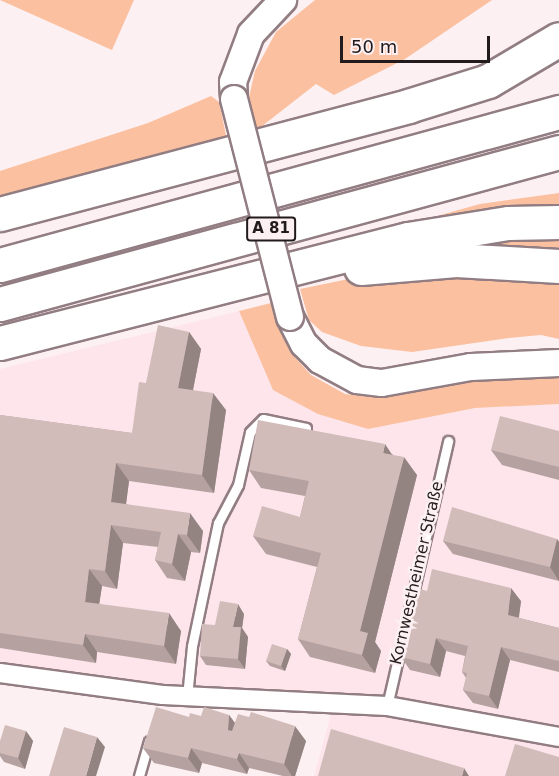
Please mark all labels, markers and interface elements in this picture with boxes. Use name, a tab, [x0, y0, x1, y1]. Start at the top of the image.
scale bar	[343, 24, 493, 62]
text: 50 m	[351, 36, 397, 57]
road number: A 81	[246, 217, 296, 241]
street label: Kornwestheimer Straße	[387, 479, 447, 667]

